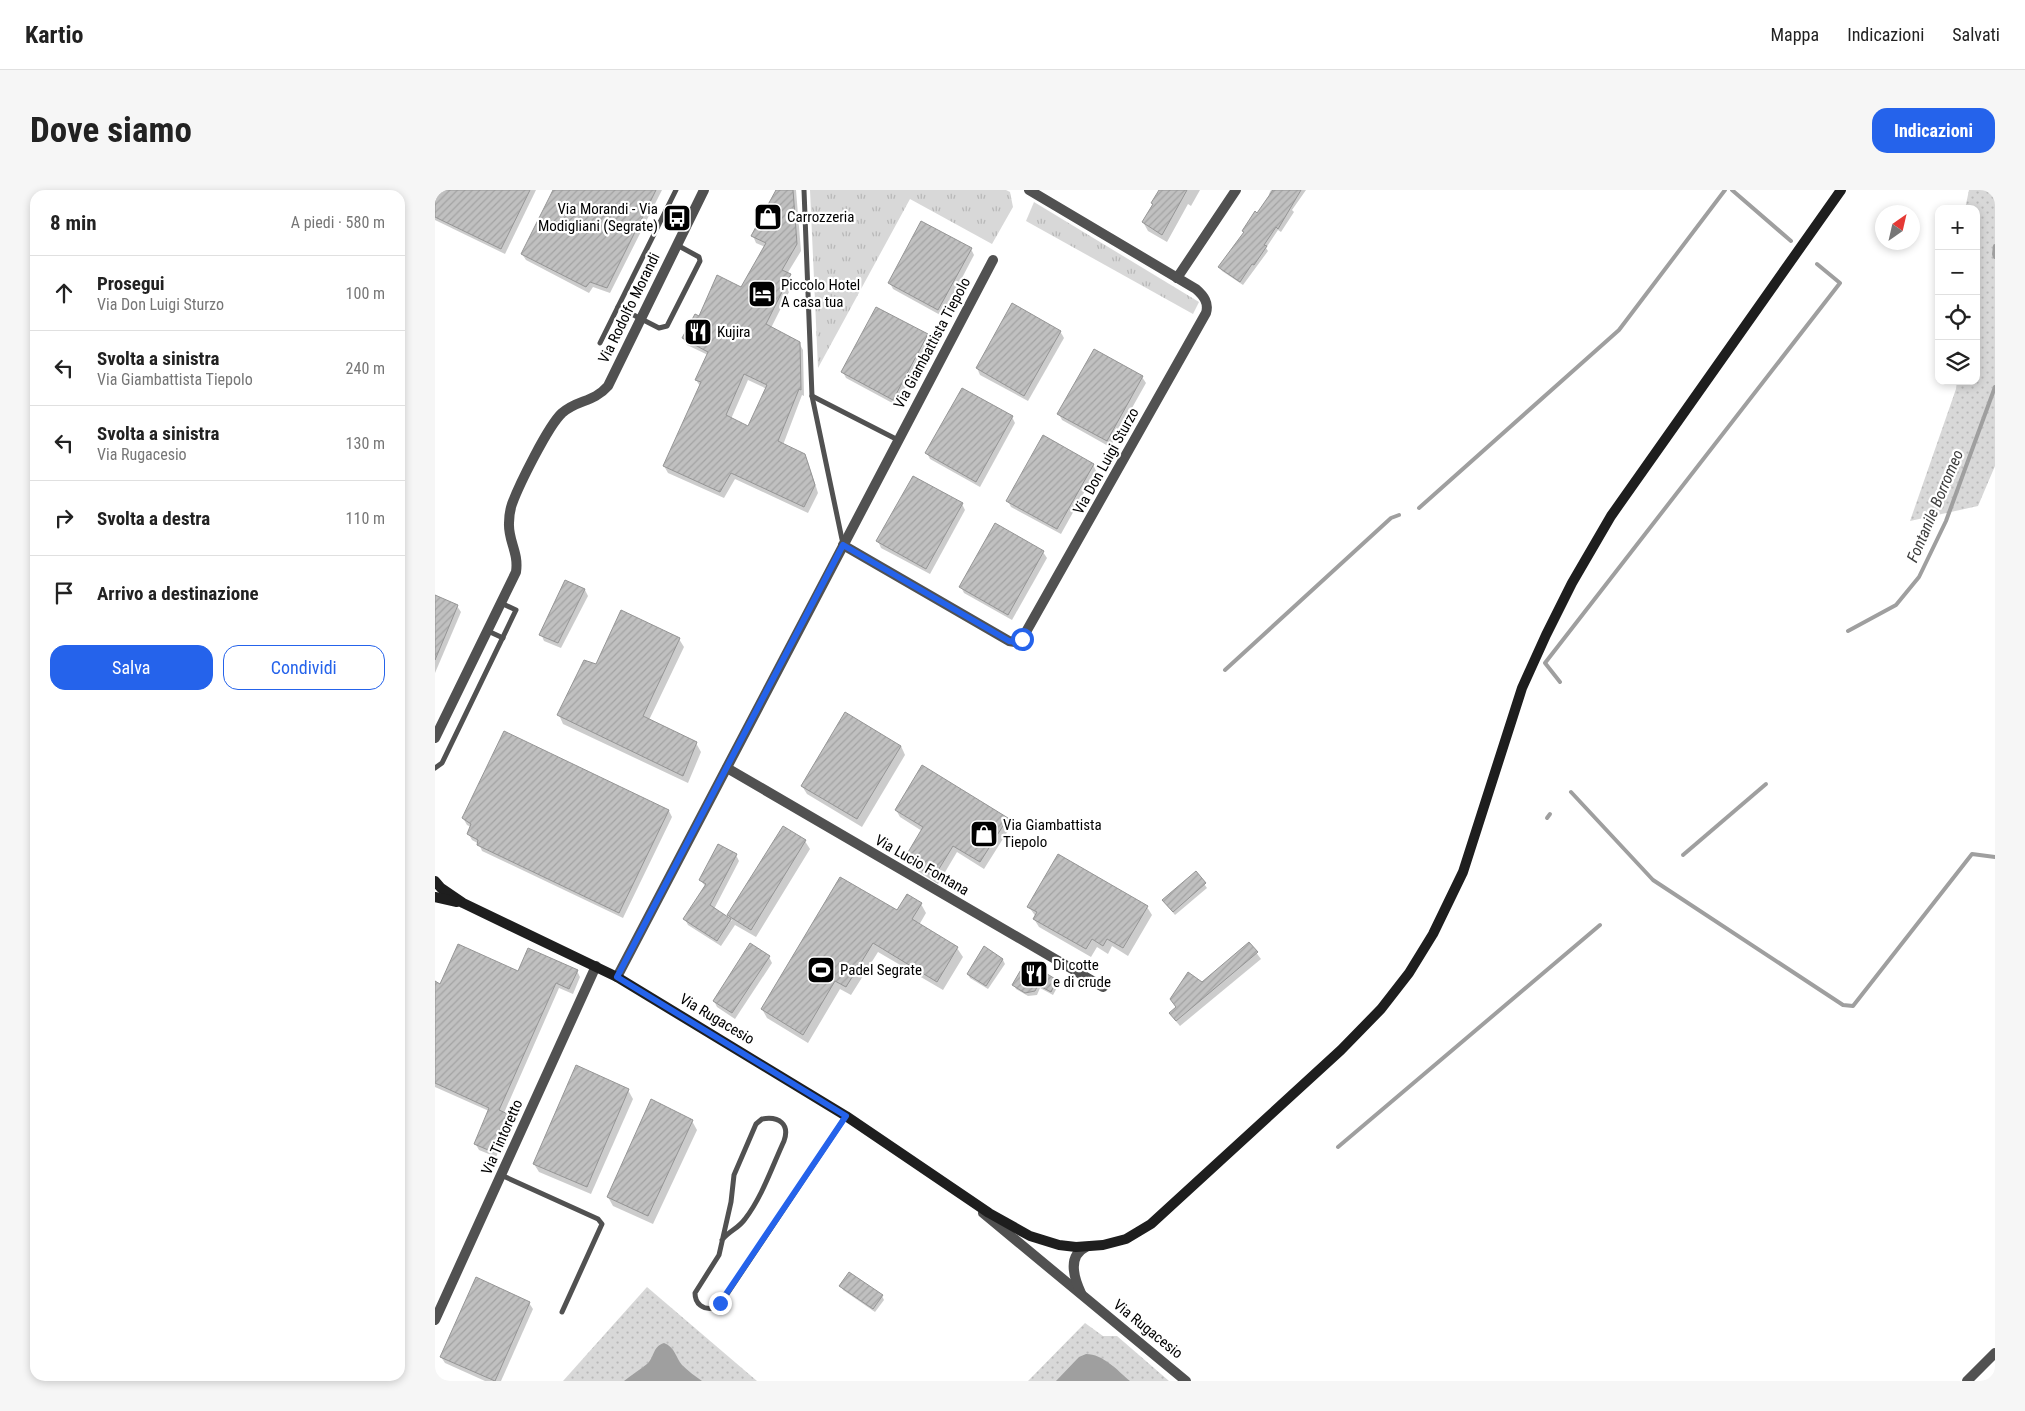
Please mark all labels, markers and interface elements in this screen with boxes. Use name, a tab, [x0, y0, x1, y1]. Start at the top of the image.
text: Kartio	[25, 21, 83, 49]
text: Mappa	[1771, 24, 1819, 45]
text: Indicazioni	[1847, 24, 1924, 45]
text: Salvati	[1952, 24, 2000, 45]
button: Indicazioni	[1872, 108, 1995, 153]
text: Dove siamo	[30, 110, 192, 151]
place label: Via Morandi - Via Modigliani (Segrate)	[538, 200, 658, 235]
shop icon: Carrozzeria	[753, 202, 783, 232]
bus stop icon: Via Morandi - Via Modigliani (Segrate)	[662, 203, 692, 233]
north arrow	[1875, 205, 1920, 250]
map controls	[1935, 205, 1980, 385]
button: +	[1935, 205, 1980, 250]
place label: Carrozzeria	[787, 208, 854, 226]
text: 8 min	[50, 211, 97, 235]
text: A piedi · 580 m	[291, 213, 385, 232]
street label: Via Rodolfo Morandi	[594, 250, 664, 366]
button: −	[1935, 250, 1980, 295]
text: Prosegui	[97, 272, 165, 295]
street label: Via Giambattista Tiepolo	[890, 274, 974, 412]
place label: Piccolo Hotel A casa tua	[781, 276, 860, 311]
icon: ahead	[50, 279, 78, 307]
hotel icon: Piccolo Hotel A casa tua	[747, 279, 777, 309]
text: 100 m	[346, 284, 385, 303]
text: Via Don Luigi Sturzo	[97, 295, 224, 314]
button: locate	[1935, 295, 1980, 340]
restaurant icon: Kujira	[683, 317, 713, 347]
place label: Kujira	[717, 323, 751, 341]
button: layers	[1935, 340, 1980, 385]
text: Svolta a sinistra	[97, 347, 219, 370]
icon: left	[50, 354, 78, 382]
text: 240 m	[346, 359, 385, 378]
text: Via Giambattista Tiepolo	[97, 370, 253, 389]
street label: Via Don Luigi Sturzo	[1069, 405, 1143, 517]
text: Svolta a sinistra	[97, 422, 219, 445]
icon: left	[50, 429, 78, 457]
text: 130 m	[346, 434, 385, 453]
text: Via Rugacesio	[97, 445, 187, 464]
water label: Fontanile Borromeo	[1903, 447, 1967, 565]
icon: right	[50, 504, 78, 532]
text: Svolta a destra	[97, 507, 210, 530]
text: 110 m	[346, 509, 385, 528]
icon: arrive	[50, 579, 78, 607]
text: Arrivo a destinazione	[97, 582, 259, 605]
route start	[1011, 628, 1034, 651]
button: Salva	[50, 645, 213, 690]
button: Condividi	[223, 645, 385, 690]
place label: Via Giambattista Tiepolo	[1003, 816, 1102, 851]
shop icon: Via Giambattista Tiepolo	[969, 819, 999, 849]
street label: Via Lucio Fontana	[872, 831, 972, 899]
sports icon: Padel Segrate	[806, 955, 836, 985]
place label: Di cotte e di crude	[1053, 956, 1111, 991]
restaurant icon: Di cotte e di crude	[1019, 959, 1049, 989]
place label: Padel Segrate	[840, 961, 922, 979]
street label: Via Rugacesio	[676, 990, 758, 1048]
street label: Via Tintoretto	[477, 1097, 527, 1177]
route end	[709, 1292, 732, 1315]
street label: Via Rugacesio	[1110, 1296, 1186, 1362]

